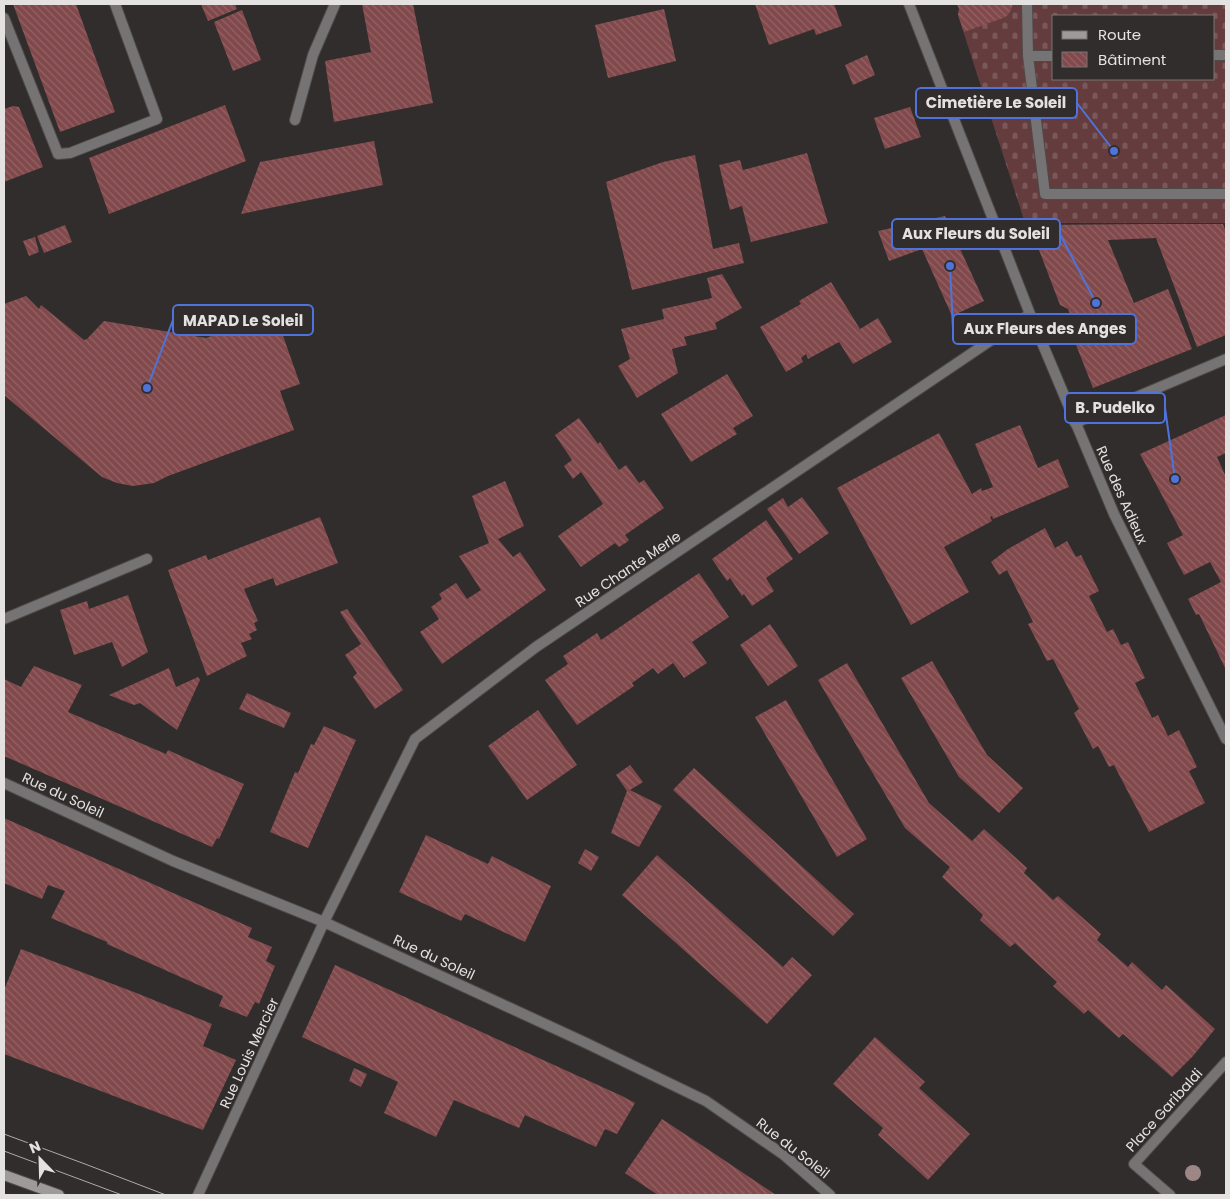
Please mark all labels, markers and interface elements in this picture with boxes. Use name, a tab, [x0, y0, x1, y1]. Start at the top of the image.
legend	[1052, 15, 1215, 80]
text: Route	[1098, 24, 1141, 45]
text: Bâtiment	[1098, 49, 1166, 70]
callout: Cimetière Le Soleil	[916, 88, 1077, 118]
text: Cimetière Le Soleil	[926, 92, 1066, 113]
callout: Aux Fleurs du Soleil	[892, 219, 1060, 249]
text: Aux Fleurs du Soleil	[902, 223, 1050, 244]
callout: MAPAD Le Soleil	[173, 305, 313, 335]
text: MAPAD Le Soleil	[183, 310, 303, 331]
callout: Aux Fleurs des Anges	[953, 314, 1136, 344]
text: Aux Fleurs des Anges	[963, 318, 1127, 339]
callout: B. Pudelko	[1065, 393, 1165, 423]
text: B. Pudelko	[1075, 397, 1155, 418]
street label: Rue des Adieux	[1091, 443, 1153, 548]
street label: Rue Chante Merle	[571, 526, 685, 612]
street label: Rue du Soleil	[19, 767, 107, 823]
street label: Rue du Soleil	[390, 929, 478, 985]
street label: Rue Louis Mercier	[215, 994, 283, 1112]
street label: Place Garibaldi	[1121, 1064, 1207, 1156]
street label: Rue du Soleil	[752, 1113, 834, 1183]
north arrow	[15, 1134, 65, 1184]
text: N	[26, 1136, 44, 1158]

